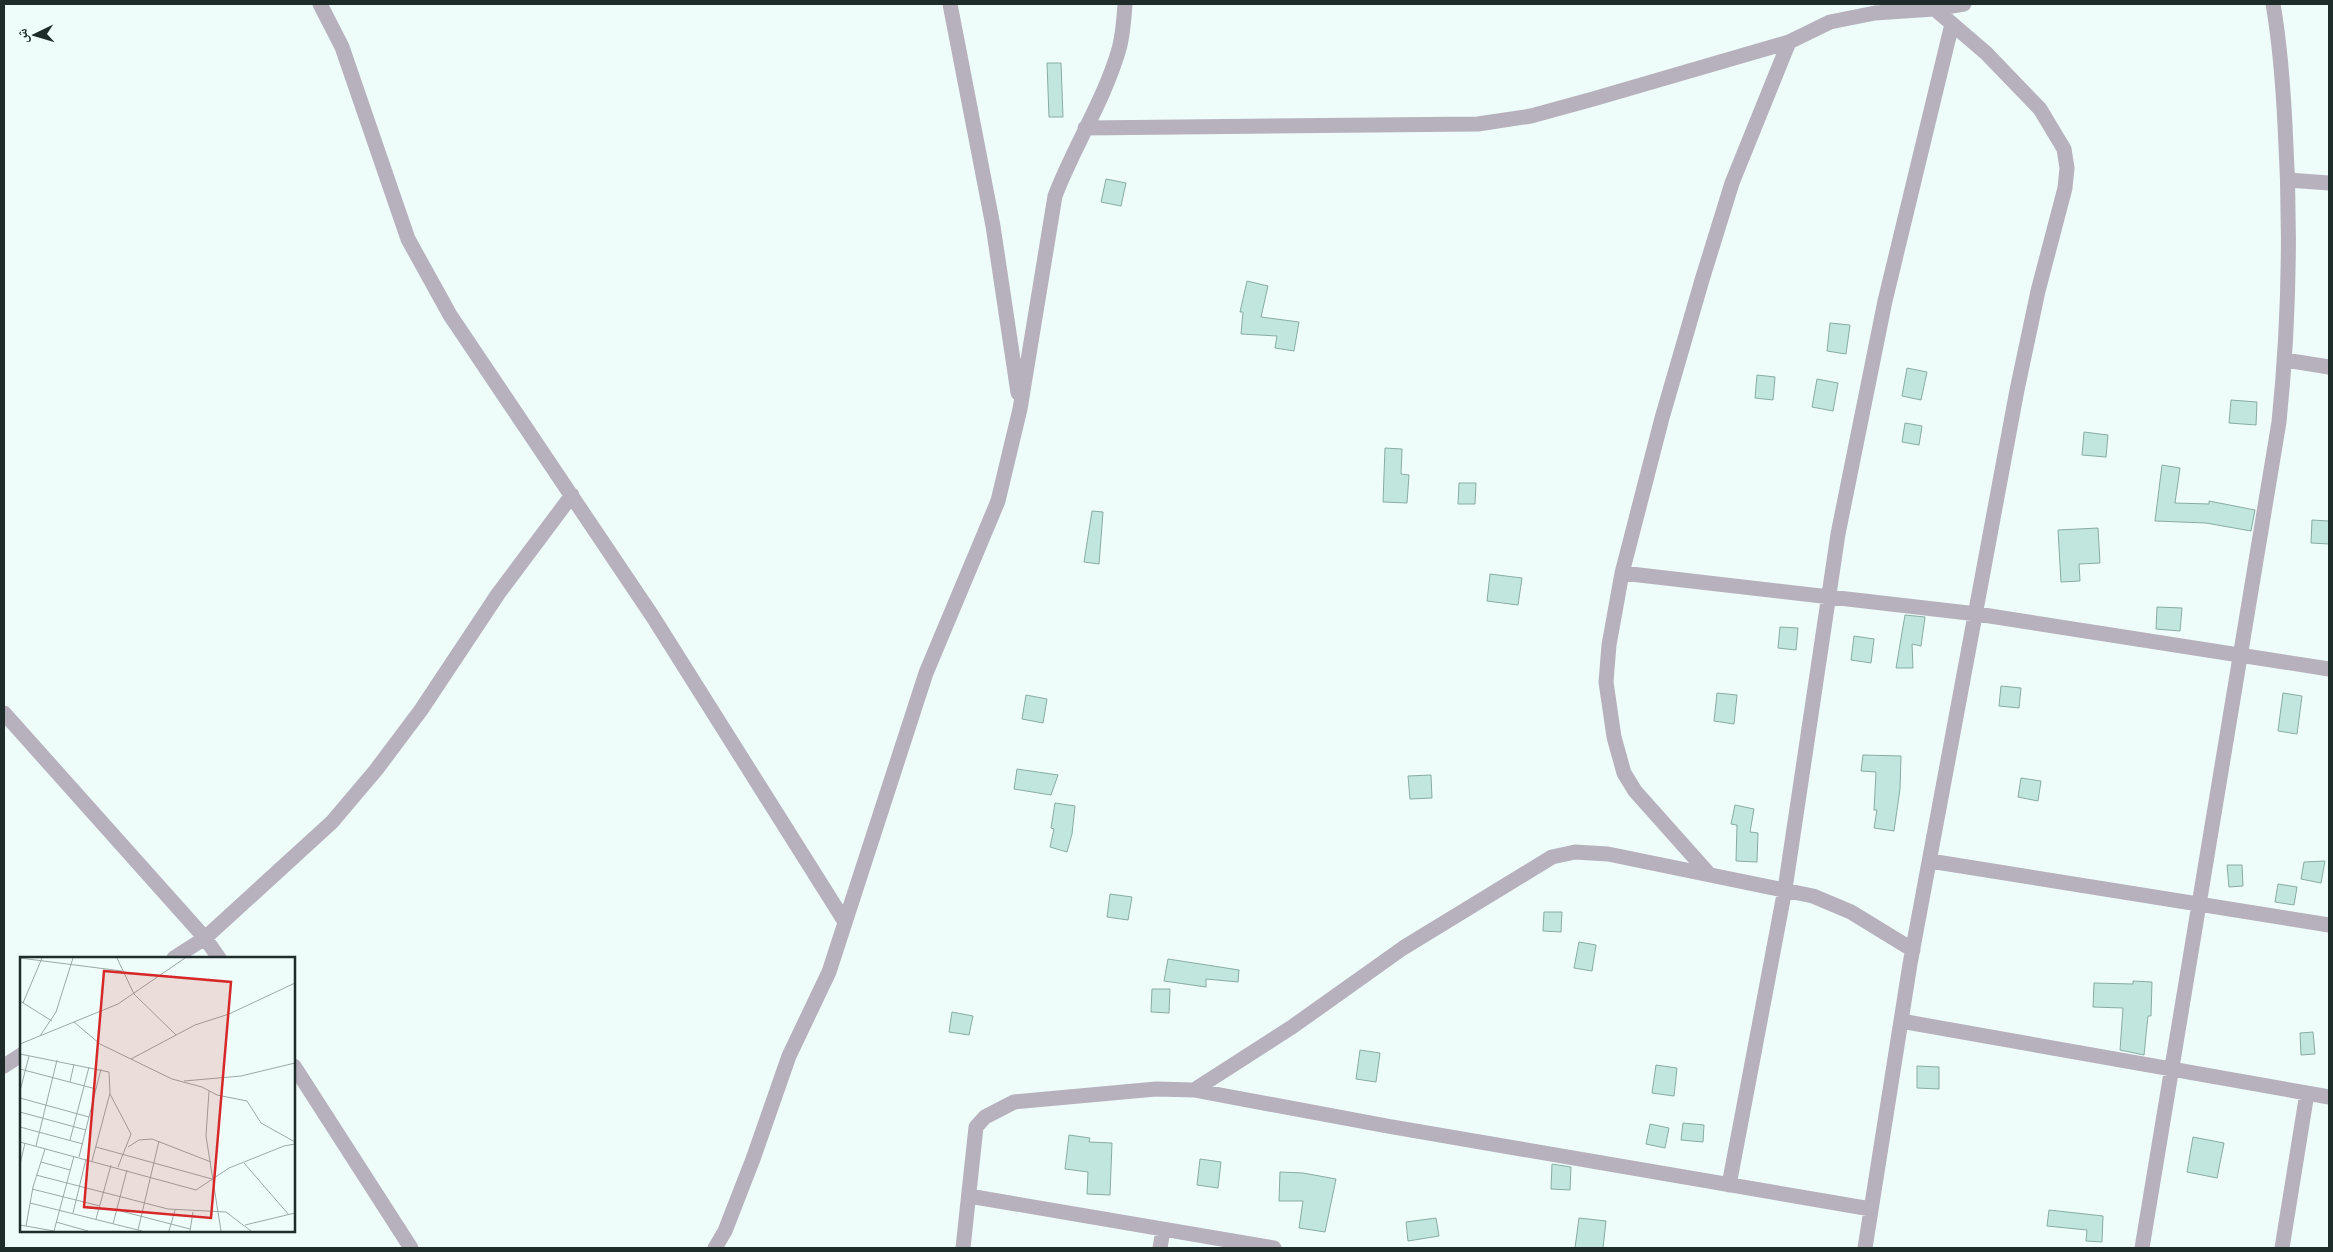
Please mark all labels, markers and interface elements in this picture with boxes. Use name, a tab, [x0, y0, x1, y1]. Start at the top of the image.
north arrow	[10, 10, 60, 60]
text: ش	[13, 28, 32, 44]
inset map	[20, 957, 295, 1232]

